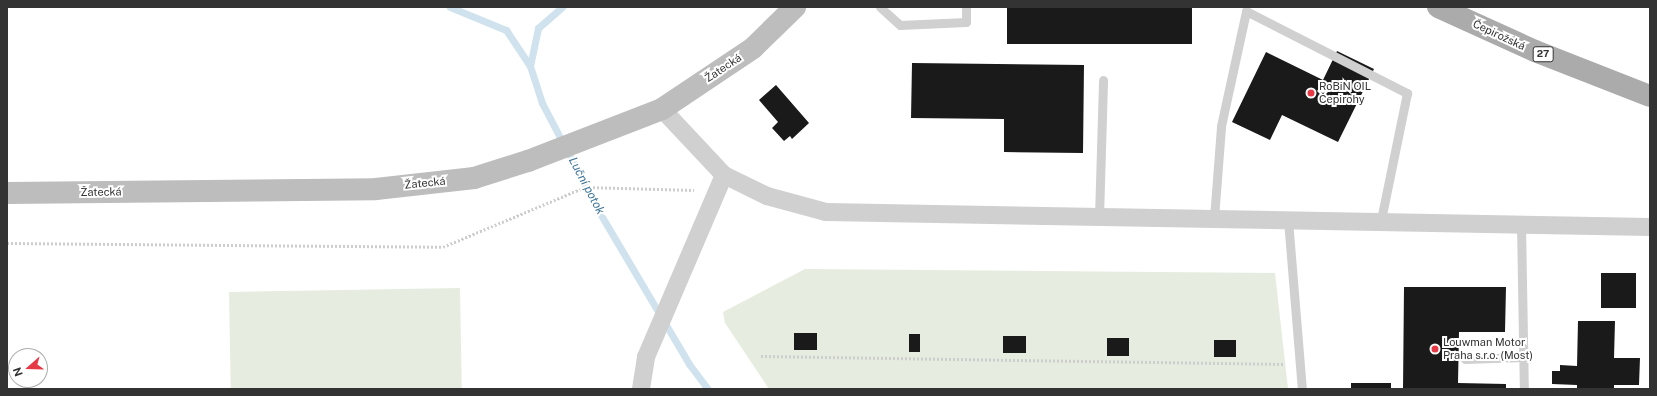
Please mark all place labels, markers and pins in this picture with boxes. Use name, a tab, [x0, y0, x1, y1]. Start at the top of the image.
place label: RoBiN OIL Čepirohy	[1319, 80, 1371, 106]
marker: RoBiN OIL Čepirohy	[1306, 88, 1316, 98]
place label: Louwman Motor Praha s.r.o. (Most)	[1443, 336, 1533, 362]
marker: Louwman Motor Praha s.r.o. (Most)	[1430, 344, 1440, 354]

